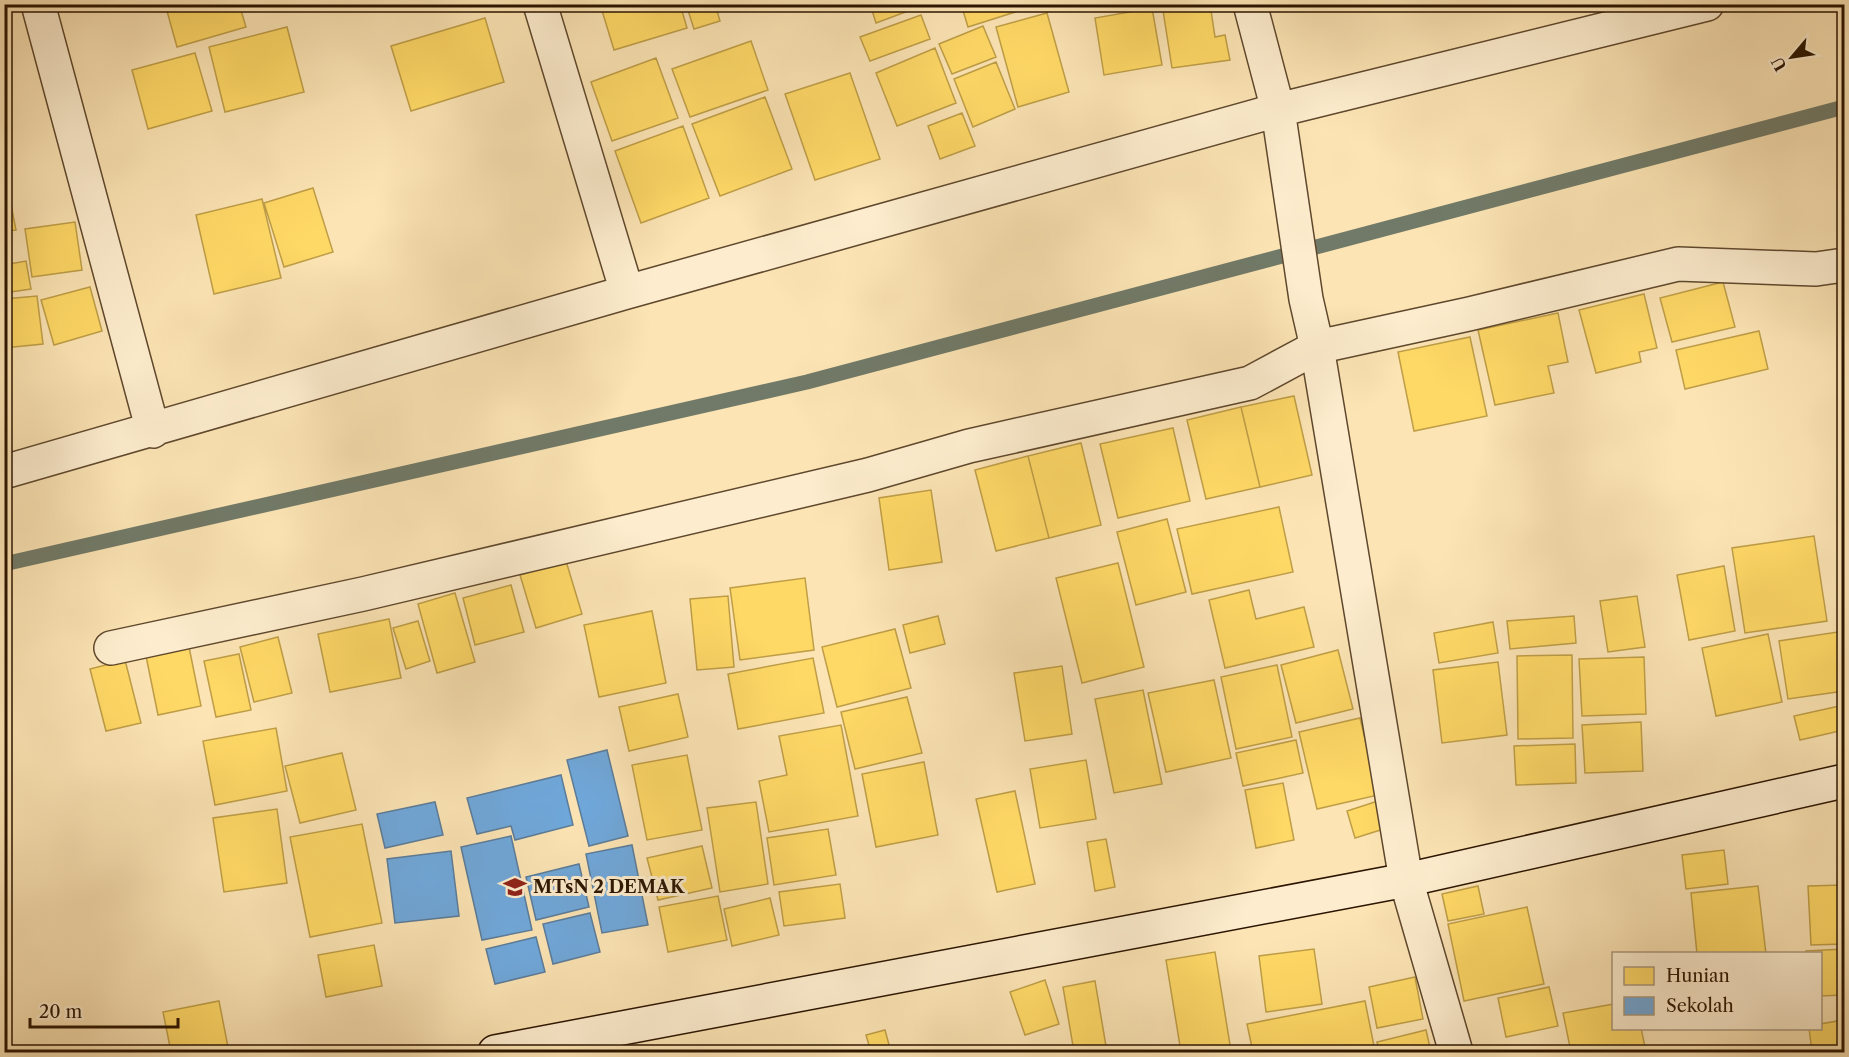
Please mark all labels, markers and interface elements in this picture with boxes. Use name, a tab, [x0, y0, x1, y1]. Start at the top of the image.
north arrow	[1762, 27, 1822, 87]
text: U	[1767, 54, 1791, 75]
school or university icon: MTsN 2 DEMAK	[502, 874, 528, 900]
place label: MTsN 2 DEMAK	[533, 876, 685, 898]
legend	[1612, 952, 1822, 1030]
text: Hunian	[1666, 965, 1730, 987]
scale bar	[30, 991, 178, 1029]
text: Sekolah	[1666, 995, 1734, 1017]
text: 20 m	[39, 1001, 83, 1023]

